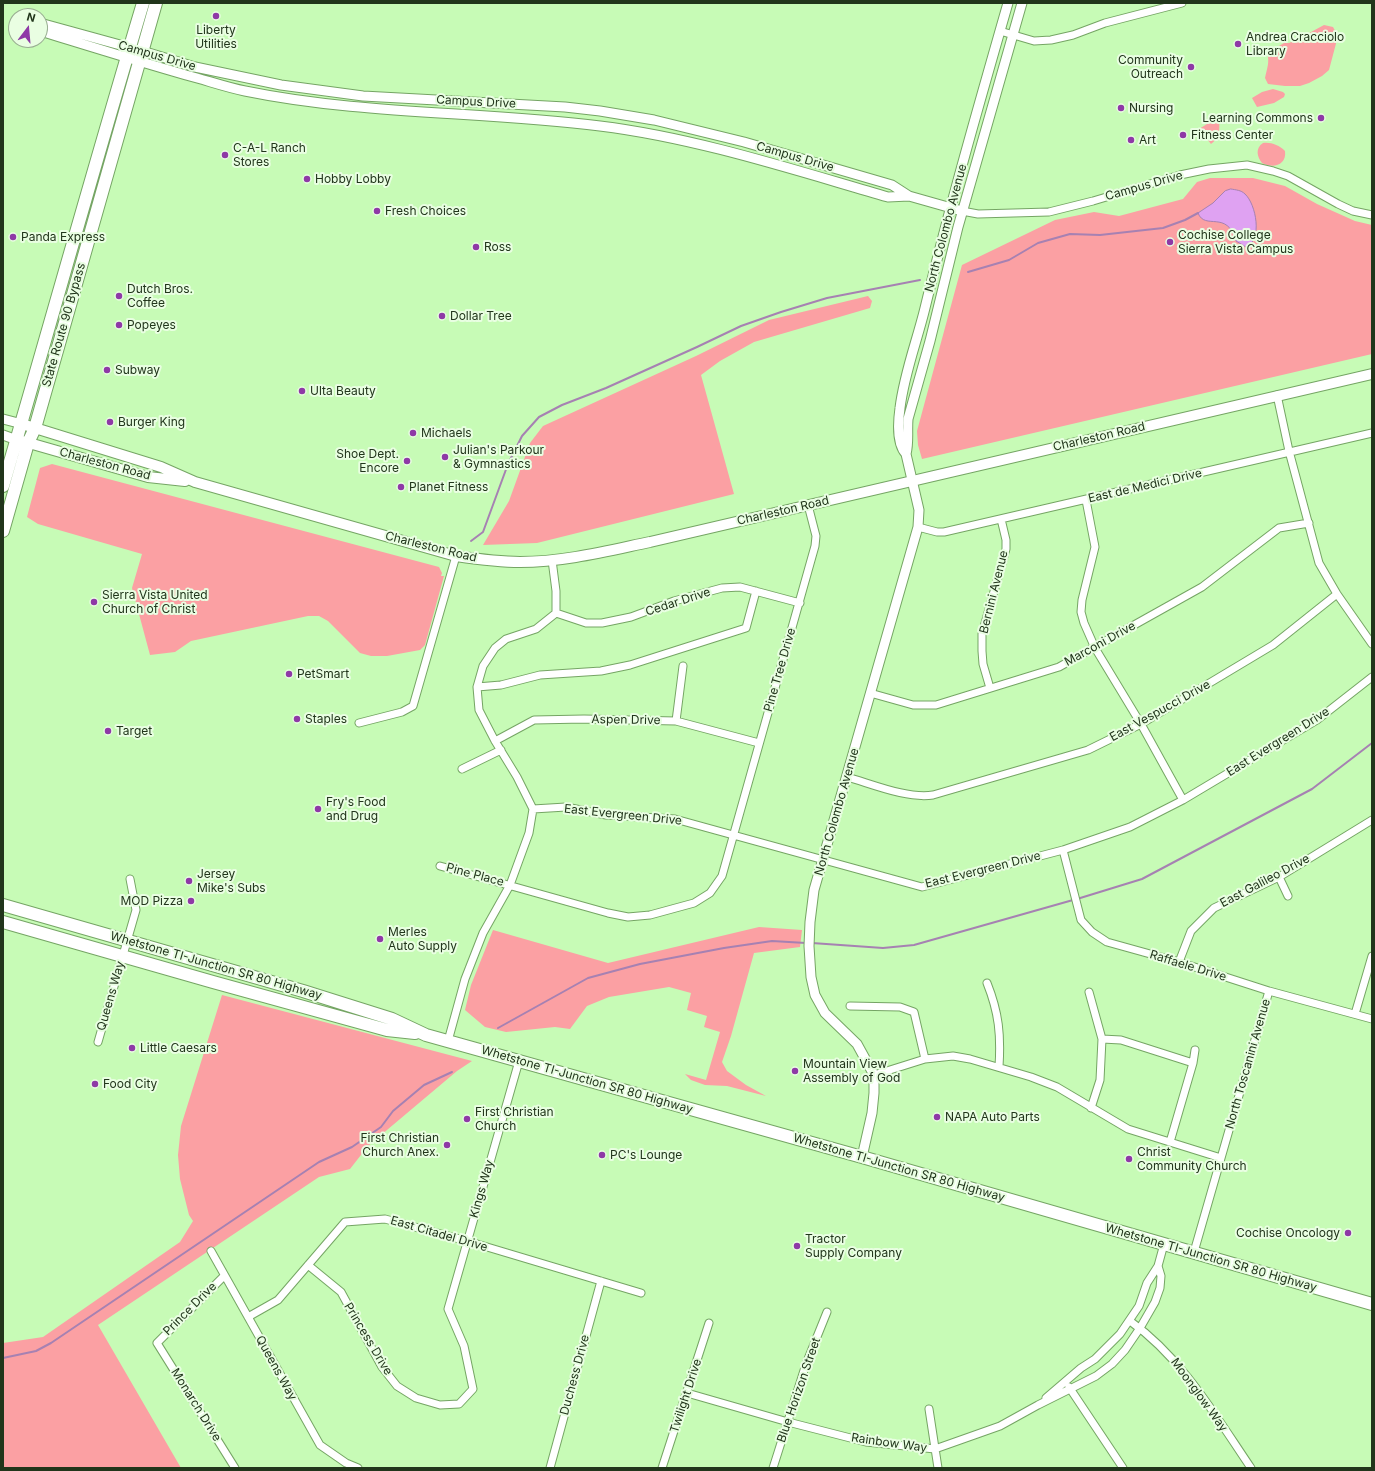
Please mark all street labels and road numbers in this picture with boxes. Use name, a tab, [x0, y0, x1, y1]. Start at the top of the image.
street label: Campus Drive	[117, 38, 197, 74]
street label: Campus Drive	[436, 93, 516, 111]
street label: Campus Drive	[755, 139, 835, 175]
street label: North Colombo Avenue	[922, 162, 970, 294]
street label: Campus Drive	[1104, 168, 1184, 204]
street label: State Route 90 Bypass	[39, 261, 89, 389]
street label: Charleston Road	[1052, 419, 1146, 455]
street label: Charleston Road	[58, 445, 152, 483]
street label: East de Medici Drive	[1087, 466, 1203, 506]
street label: Charleston Road	[736, 493, 830, 529]
street label: Charleston Road	[384, 529, 478, 565]
street label: Bernini Avenue	[977, 549, 1011, 635]
street label: Cedar Drive	[644, 585, 712, 619]
street label: Marconi Drive	[1062, 619, 1138, 669]
street label: Pine Tree Drive	[761, 626, 799, 714]
street label: East Vespucci Drive	[1107, 677, 1213, 745]
street label: East Evergreen Drive	[1224, 704, 1332, 780]
street label: Aspen Drive	[591, 712, 661, 728]
street label: North Colombo Avenue	[812, 747, 862, 877]
street label: East Evergreen Drive	[563, 802, 683, 828]
street label: East Evergreen Drive	[924, 849, 1042, 891]
street label: East Galileo Drive	[1218, 851, 1312, 911]
street label: Pine Place	[445, 860, 505, 890]
street label: Whetstone TI-Junction SR 80 Highway	[109, 929, 323, 1003]
street label: Raffaele Drive	[1148, 948, 1228, 984]
street label: Queens Way	[94, 960, 128, 1032]
street label: North Toscanini Avenue	[1222, 997, 1274, 1131]
street label: Whetstone TI-Junction SR 80 Highway	[480, 1043, 694, 1117]
street label: Whetstone TI-Junction SR 80 Highway	[792, 1131, 1006, 1205]
street label: Kings Way	[467, 1158, 497, 1220]
street label: East Citadel Drive	[389, 1213, 489, 1255]
street label: Whetstone TI-Junction SR 80 Highway	[1104, 1221, 1318, 1295]
street label: Prince Drive	[160, 1279, 220, 1339]
street label: Princess Drive	[341, 1300, 395, 1378]
street label: Queens Way	[252, 1333, 300, 1403]
street label: Duchess Drive	[557, 1333, 593, 1417]
street label: Blue Horizon Street	[774, 1336, 824, 1444]
street label: Moonglow Way	[1168, 1355, 1230, 1435]
street label: Twilight Drive	[667, 1357, 705, 1435]
street label: Monarch Drive	[168, 1366, 224, 1444]
street label: Rainbow Way	[850, 1431, 928, 1455]

